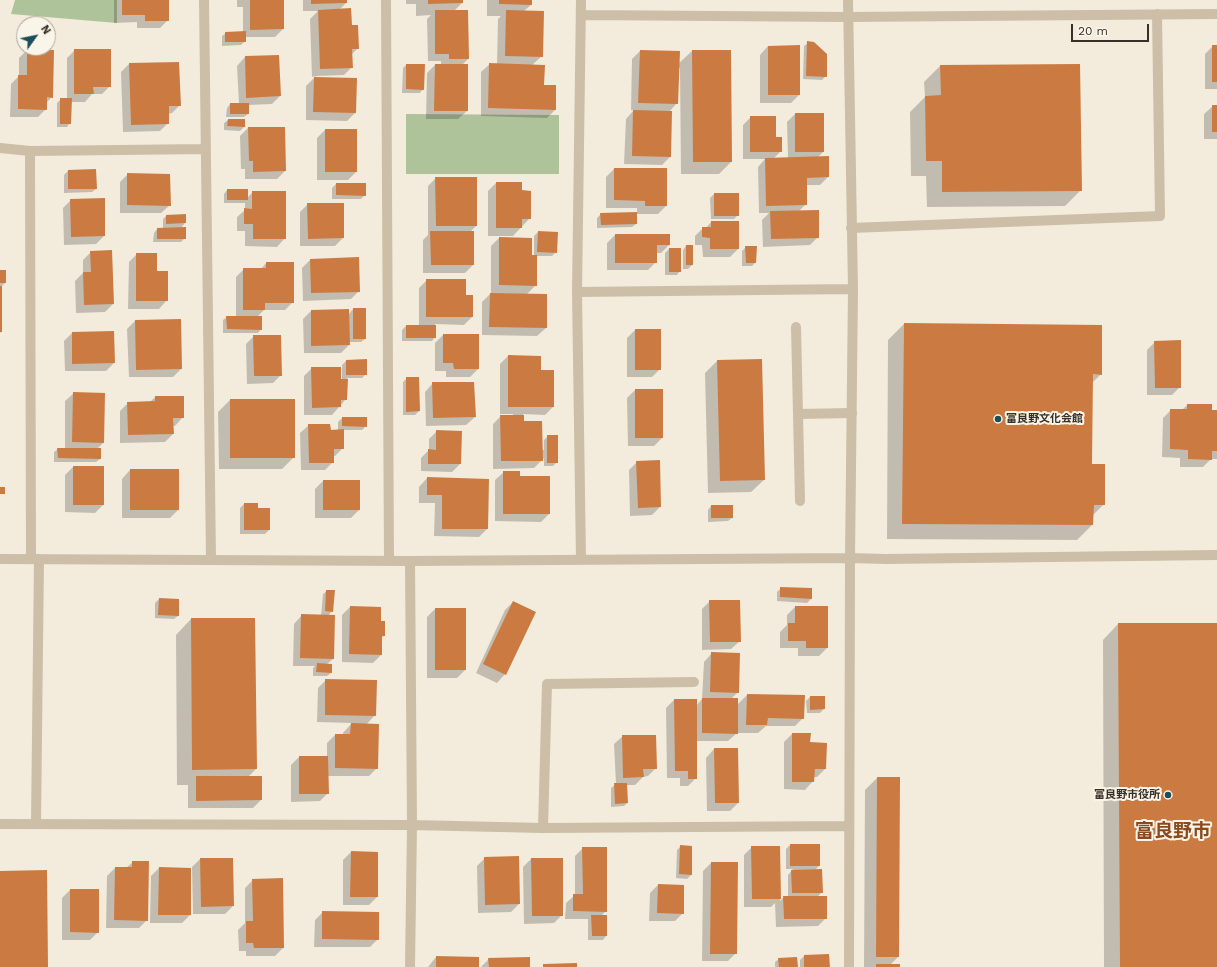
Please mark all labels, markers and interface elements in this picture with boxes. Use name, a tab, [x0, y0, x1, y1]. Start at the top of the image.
north arrow	[16, 16, 56, 56]
scale bar	[1073, 16, 1151, 42]
text: N	[38, 23, 53, 37]
text: 20 m	[1078, 24, 1108, 38]
place label: 富良野文化会館	[1006, 412, 1083, 426]
marker: 富良野文化会館	[993, 414, 1003, 424]
place label: 富良野市役所	[1094, 788, 1160, 802]
marker: 富良野市役所	[1163, 790, 1173, 800]
district label: 富良野市	[1135, 820, 1211, 842]

